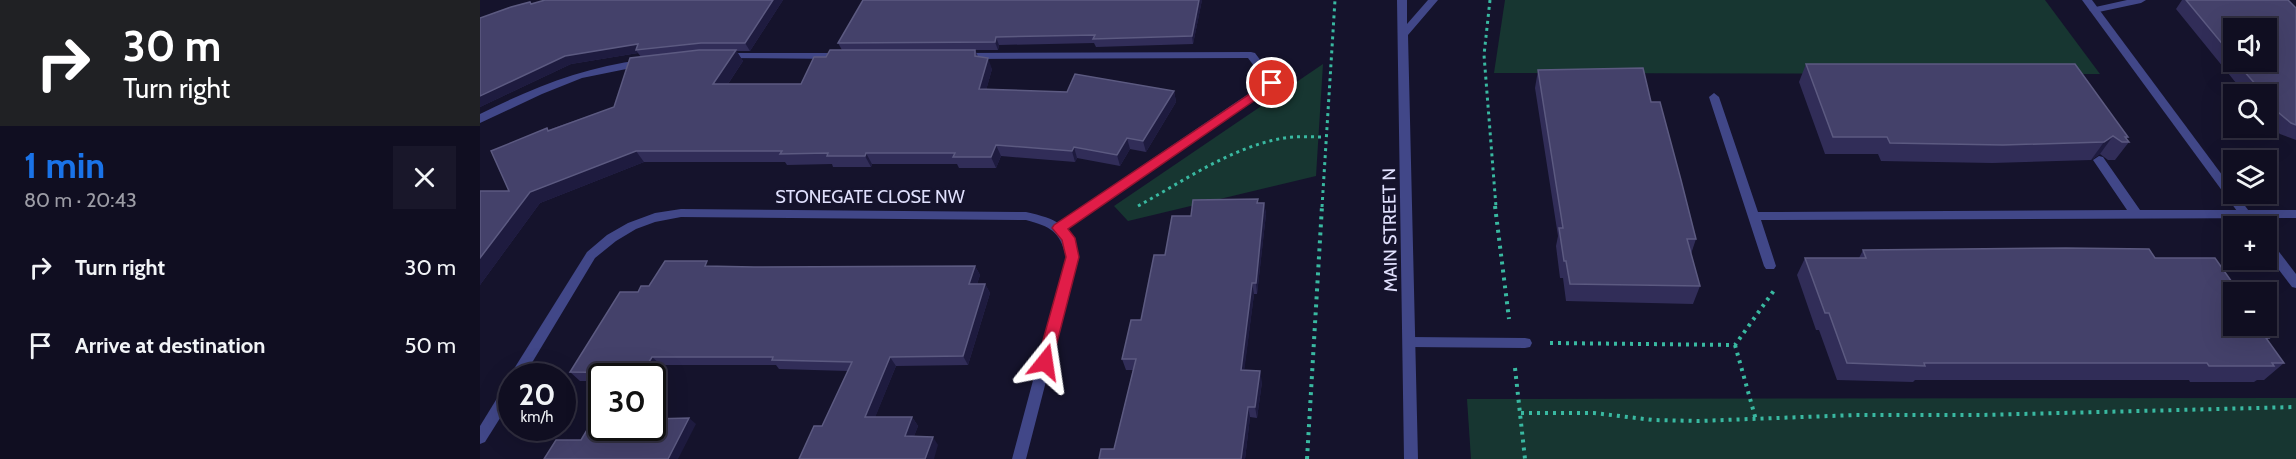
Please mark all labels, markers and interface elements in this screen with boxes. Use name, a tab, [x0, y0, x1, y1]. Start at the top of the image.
map controls	[2223, 18, 2277, 336]
button: sound	[2223, 18, 2277, 72]
text: 30 m	[123, 20, 221, 72]
icon: right	[24, 24, 102, 102]
pin	[1246, 57, 1297, 108]
icon: arrive	[1255, 66, 1288, 99]
text: Turn right	[123, 72, 230, 105]
button: search	[2223, 84, 2277, 138]
text: 1 min	[24, 143, 105, 187]
button: close	[393, 146, 456, 209]
button: layers	[2223, 150, 2277, 204]
street label: MAIN STREET N	[1378, 168, 1402, 292]
street label: STONEGATE CLOSE NW	[775, 186, 965, 208]
text: 80 m · 20:43	[24, 188, 137, 212]
button: +	[2223, 216, 2277, 270]
icon: right	[24, 251, 57, 284]
text: Turn right	[75, 254, 165, 281]
text: 30 m	[404, 254, 456, 281]
button: −	[2223, 282, 2277, 336]
icon: arrive	[24, 329, 57, 362]
position arrow	[1013, 330, 1077, 394]
text: Arrive at destination	[75, 332, 265, 359]
text: 50 m	[404, 332, 456, 359]
speed limit sign: 30	[588, 363, 666, 441]
text: 20	[518, 376, 556, 413]
text: km/h	[521, 408, 553, 426]

